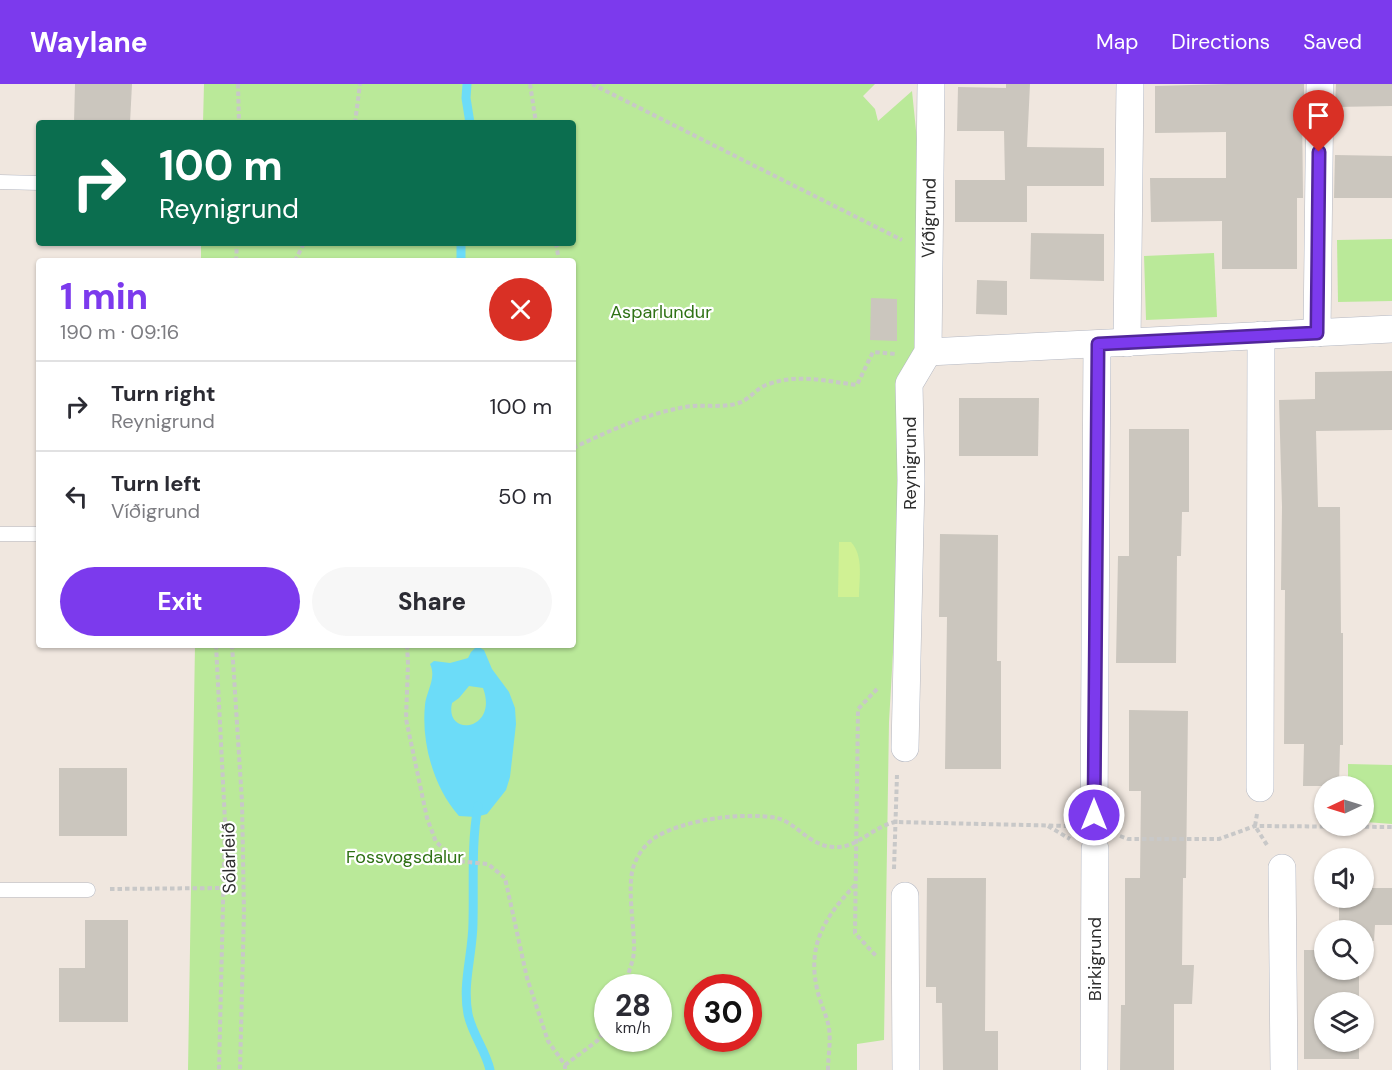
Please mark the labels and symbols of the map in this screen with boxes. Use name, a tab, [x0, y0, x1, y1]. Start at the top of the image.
pin	[1293, 90, 1344, 152]
street label: Víðigrund	[916, 178, 942, 258]
park label: Asparlundur	[610, 300, 712, 324]
street label: Reynigrund	[898, 416, 922, 510]
north arrow	[1314, 776, 1374, 836]
position arrow	[1062, 783, 1126, 847]
street label: Sólarleið	[216, 822, 242, 894]
park label: Fossvogsdalur	[346, 845, 464, 869]
street label: Birkigrund	[1083, 917, 1107, 1001]
speed limit sign: 30	[684, 974, 762, 1052]

